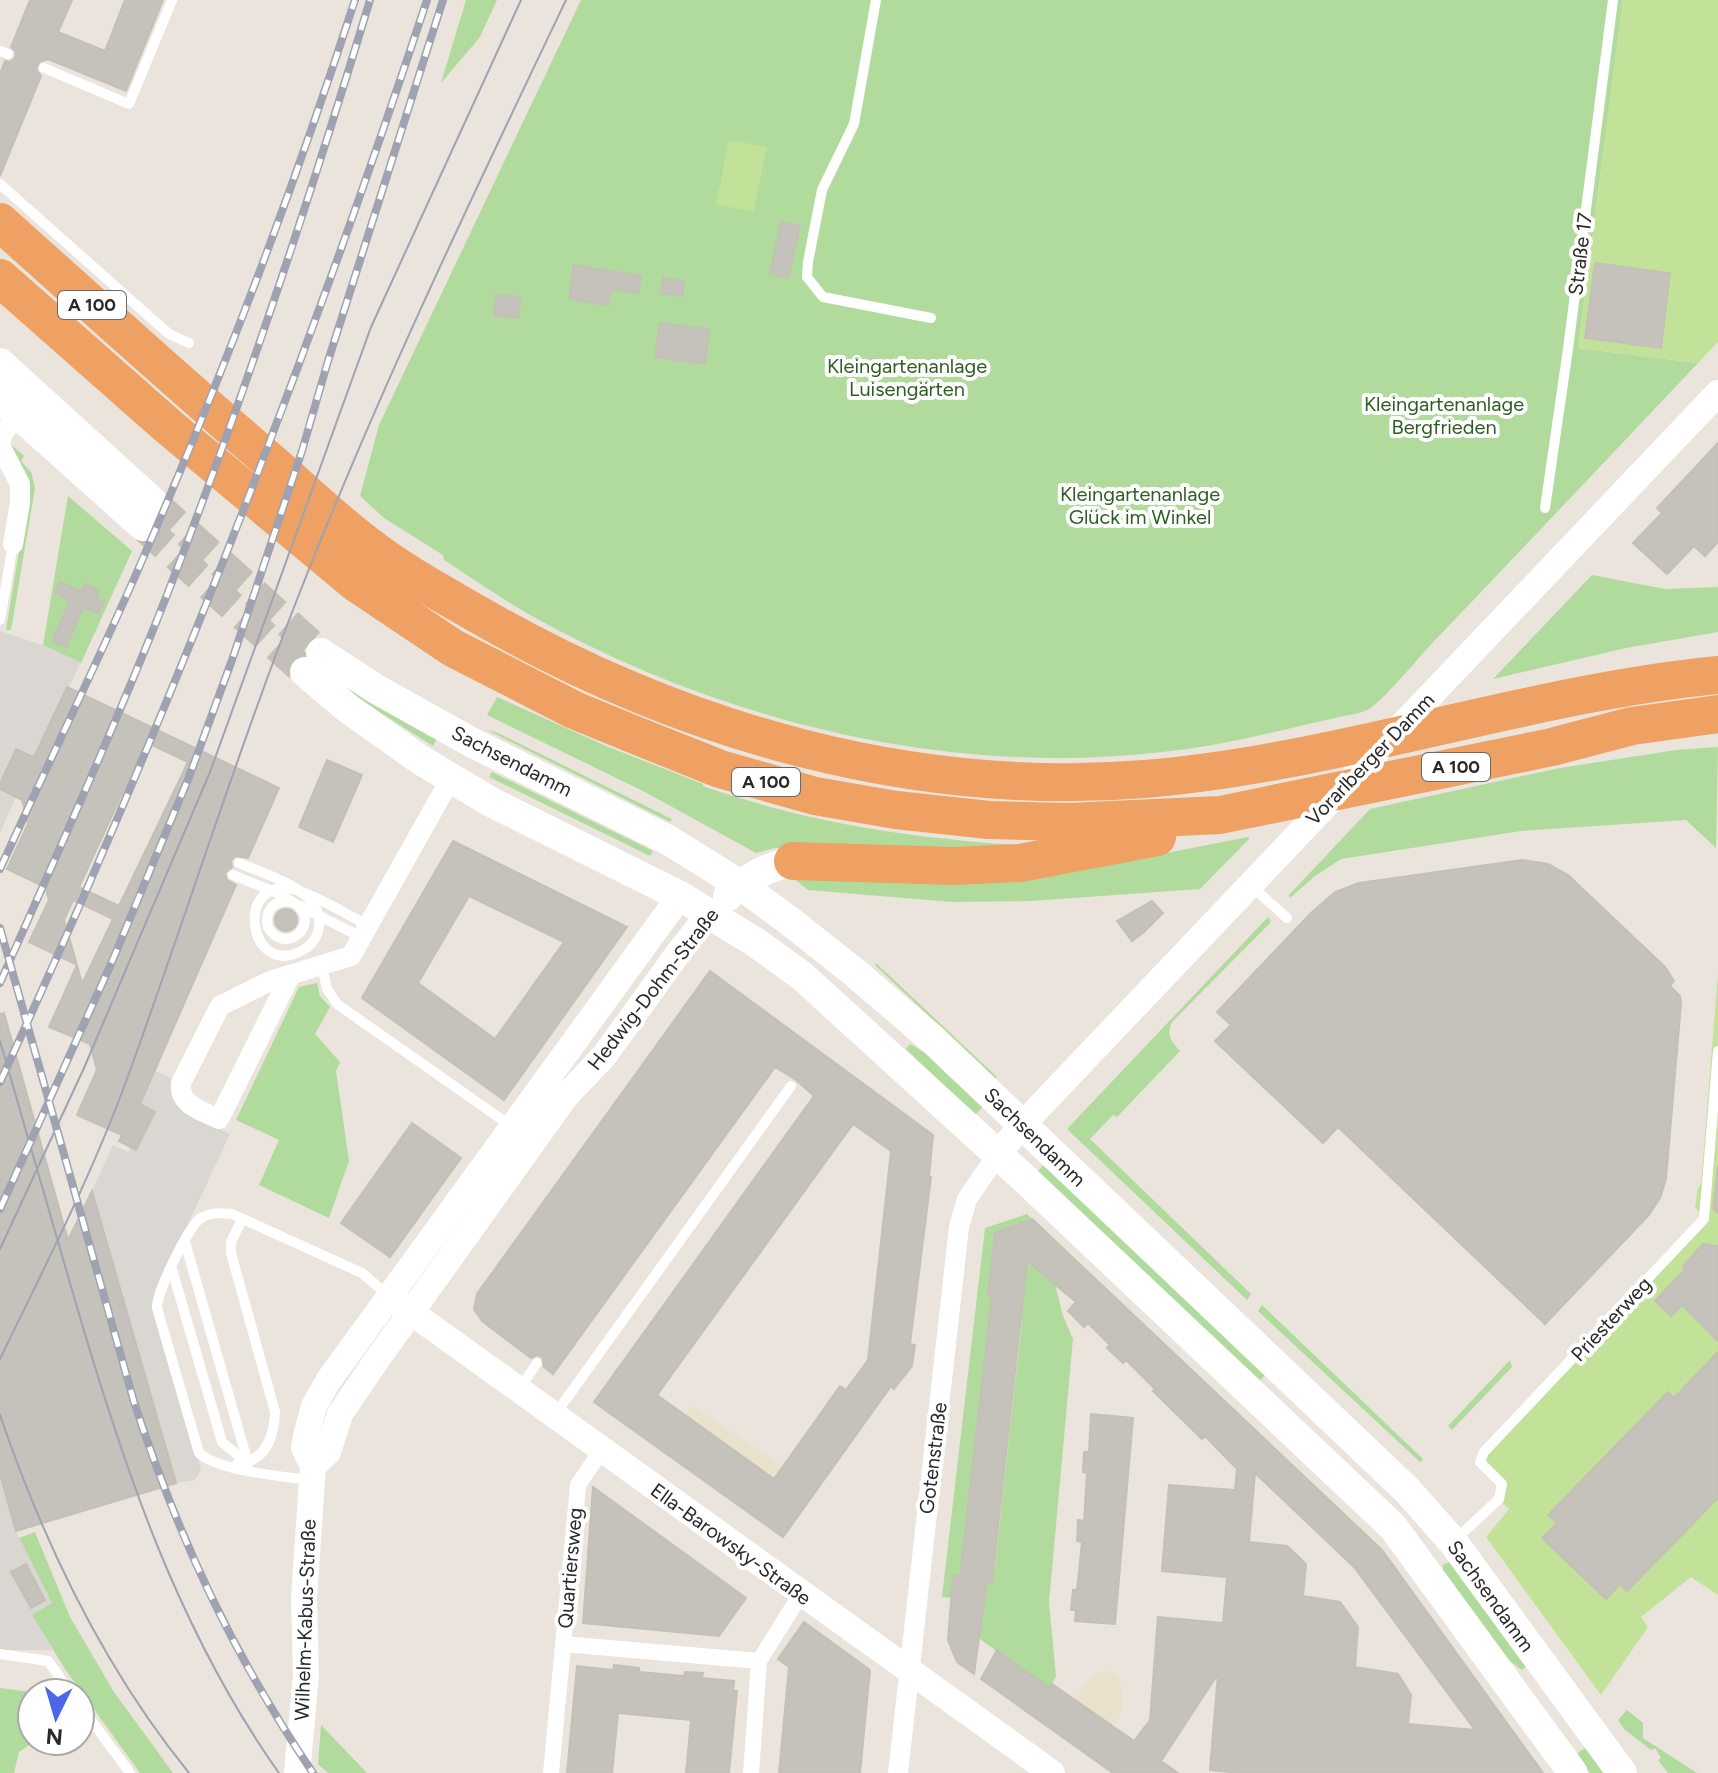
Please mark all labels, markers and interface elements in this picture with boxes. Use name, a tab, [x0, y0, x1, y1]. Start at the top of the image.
street label: Straße 17	[1563, 211, 1597, 297]
road number: A 100	[58, 291, 126, 319]
park label: Kleingartenanlage Luisengärten	[827, 354, 987, 401]
park label: Kleingartenanlage Bergfrieden	[1364, 392, 1524, 439]
park label: Kleingartenanlage Glück im Winkel	[1060, 482, 1220, 529]
street label: Vorarlberger Damm	[1301, 688, 1439, 830]
street label: Sachsendamm	[448, 720, 576, 802]
road number: A 100	[1422, 753, 1490, 781]
road number: A 100	[732, 768, 800, 796]
street label: Hedwig-Dohm-Straße	[582, 903, 724, 1075]
street label: Sachsendamm	[979, 1083, 1091, 1191]
street label: Priesterweg	[1566, 1272, 1656, 1366]
street label: Gotenstraße	[914, 1401, 952, 1515]
street label: Ella-Barowsky-Straße	[646, 1478, 816, 1610]
street label: Quartiersweg	[553, 1507, 587, 1629]
street label: Wilhelm-Kabus-Straße	[289, 1519, 321, 1721]
street label: Sachsendamm	[1443, 1536, 1539, 1656]
north arrow	[16, 1677, 96, 1757]
text: N	[45, 1722, 64, 1751]

